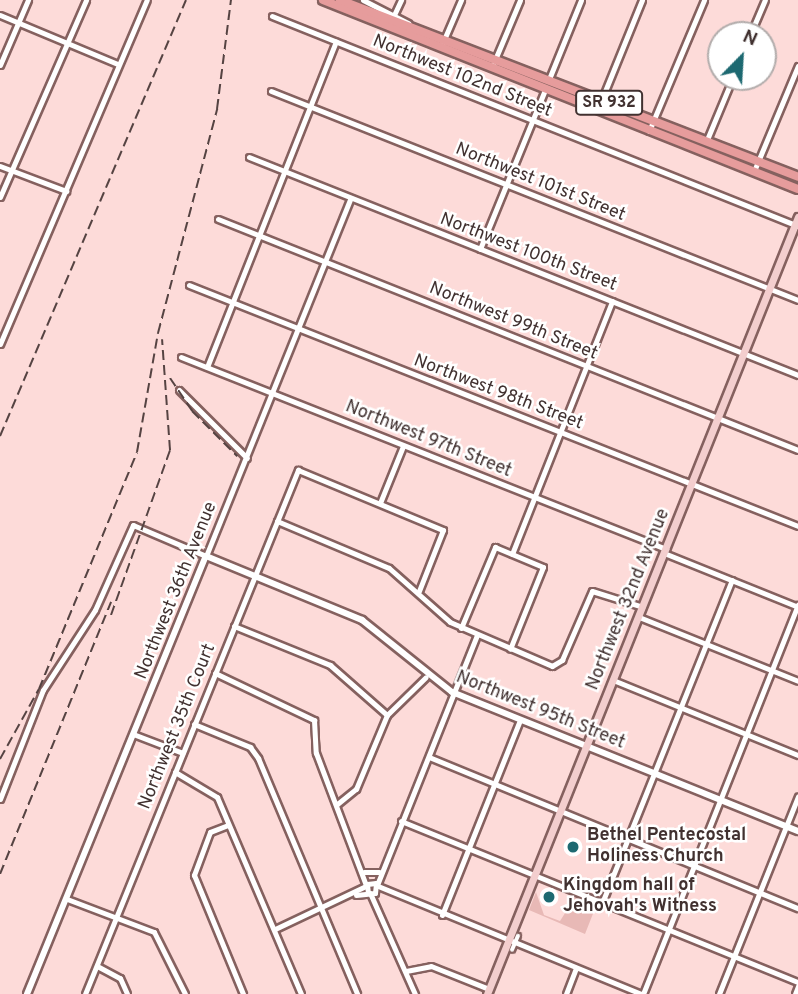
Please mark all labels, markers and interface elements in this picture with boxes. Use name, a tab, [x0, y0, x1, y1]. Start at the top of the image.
north arrow	[707, 21, 777, 91]
text: N	[739, 25, 761, 52]
street label: Northwest 102nd Street	[369, 31, 555, 123]
road number: SR 932	[574, 90, 644, 116]
street label: Northwest 101st Street	[452, 139, 628, 227]
street label: Northwest 100th Street	[436, 209, 620, 297]
street label: Northwest 99th Street	[426, 278, 600, 366]
street label: Northwest 98th Street	[410, 351, 586, 435]
street label: Northwest 97th Street	[342, 397, 514, 483]
street label: Northwest 36th Avenue	[131, 499, 223, 683]
street label: Northwest 32nd Avenue	[583, 506, 675, 694]
street label: Northwest 35th Court	[135, 641, 221, 813]
street label: Northwest 95th Street	[452, 667, 628, 755]
place label: Bethel Pentecostal Holiness Church	[587, 826, 746, 868]
marker: Bethel Pentecostal Holiness Church	[565, 839, 581, 855]
place label: Kingdom hall of Jehovah's Witness	[563, 876, 717, 918]
marker: Kingdom hall of Jehovah's Witness	[541, 889, 557, 905]

